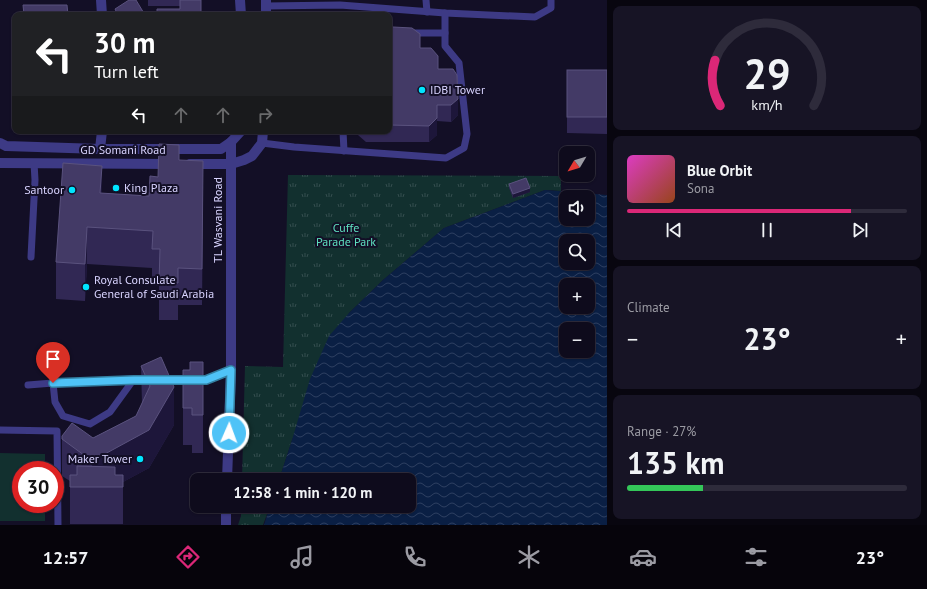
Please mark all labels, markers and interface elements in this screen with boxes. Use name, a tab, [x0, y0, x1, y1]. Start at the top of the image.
text: 30 m	[94, 24, 155, 61]
icon: left	[28, 28, 80, 80]
text: 29	[743, 47, 791, 100]
text: Turn left	[94, 60, 159, 83]
place label: IDBI Tower	[430, 82, 485, 97]
marker: IDBI Tower	[417, 85, 427, 95]
text: km/h	[751, 94, 783, 113]
icon: left	[128, 104, 150, 126]
icon: ahead	[170, 104, 192, 126]
icon: ahead	[212, 104, 234, 126]
icon: right	[254, 104, 276, 126]
street label: GD Somani Road	[80, 142, 166, 157]
north arrow	[559, 146, 595, 182]
map controls	[559, 146, 595, 358]
text: Blue Orbit	[687, 161, 752, 180]
street label: TL Wasvani Road	[210, 177, 225, 263]
place label: King Plaza	[124, 180, 178, 195]
text: Sona	[687, 180, 714, 197]
place label: Santoor	[24, 182, 64, 197]
marker: King Plaza	[111, 183, 121, 193]
marker: Santoor	[67, 185, 77, 195]
button: sound	[559, 190, 595, 226]
icon: previous	[663, 219, 685, 241]
icon: pause	[756, 219, 778, 241]
icon: next	[849, 219, 871, 241]
park label: Cuffe Parade Park	[316, 220, 376, 249]
button: search	[559, 234, 595, 270]
place label: Royal Consulate General of Saudi Arabia	[94, 272, 214, 301]
button: +	[559, 278, 595, 314]
marker: Royal Consulate General of Saudi Arabia	[81, 282, 91, 292]
text: Climate	[627, 299, 670, 316]
text: 23°	[743, 319, 791, 358]
button: −	[559, 322, 595, 358]
text: −	[627, 325, 638, 353]
text: +	[896, 325, 907, 353]
pin	[36, 342, 70, 383]
icon: arrive	[42, 348, 64, 370]
position arrow	[208, 412, 250, 454]
text: Range · 27%	[627, 423, 696, 440]
text: 135 km	[627, 443, 725, 482]
place label: Maker Tower	[68, 451, 132, 466]
marker: Maker Tower	[135, 454, 145, 464]
speed limit sign: 30	[12, 461, 64, 513]
text: 12:58 · 1 min · 120 m	[234, 483, 372, 502]
icon: directions	[174, 543, 202, 571]
icon: music	[288, 543, 316, 571]
icon: phone	[401, 543, 429, 571]
icon: climate	[515, 543, 543, 571]
icon: car	[629, 543, 657, 571]
icon: filters	[742, 543, 770, 571]
text: 12:57	[43, 546, 88, 569]
text: 23°	[856, 546, 884, 569]

